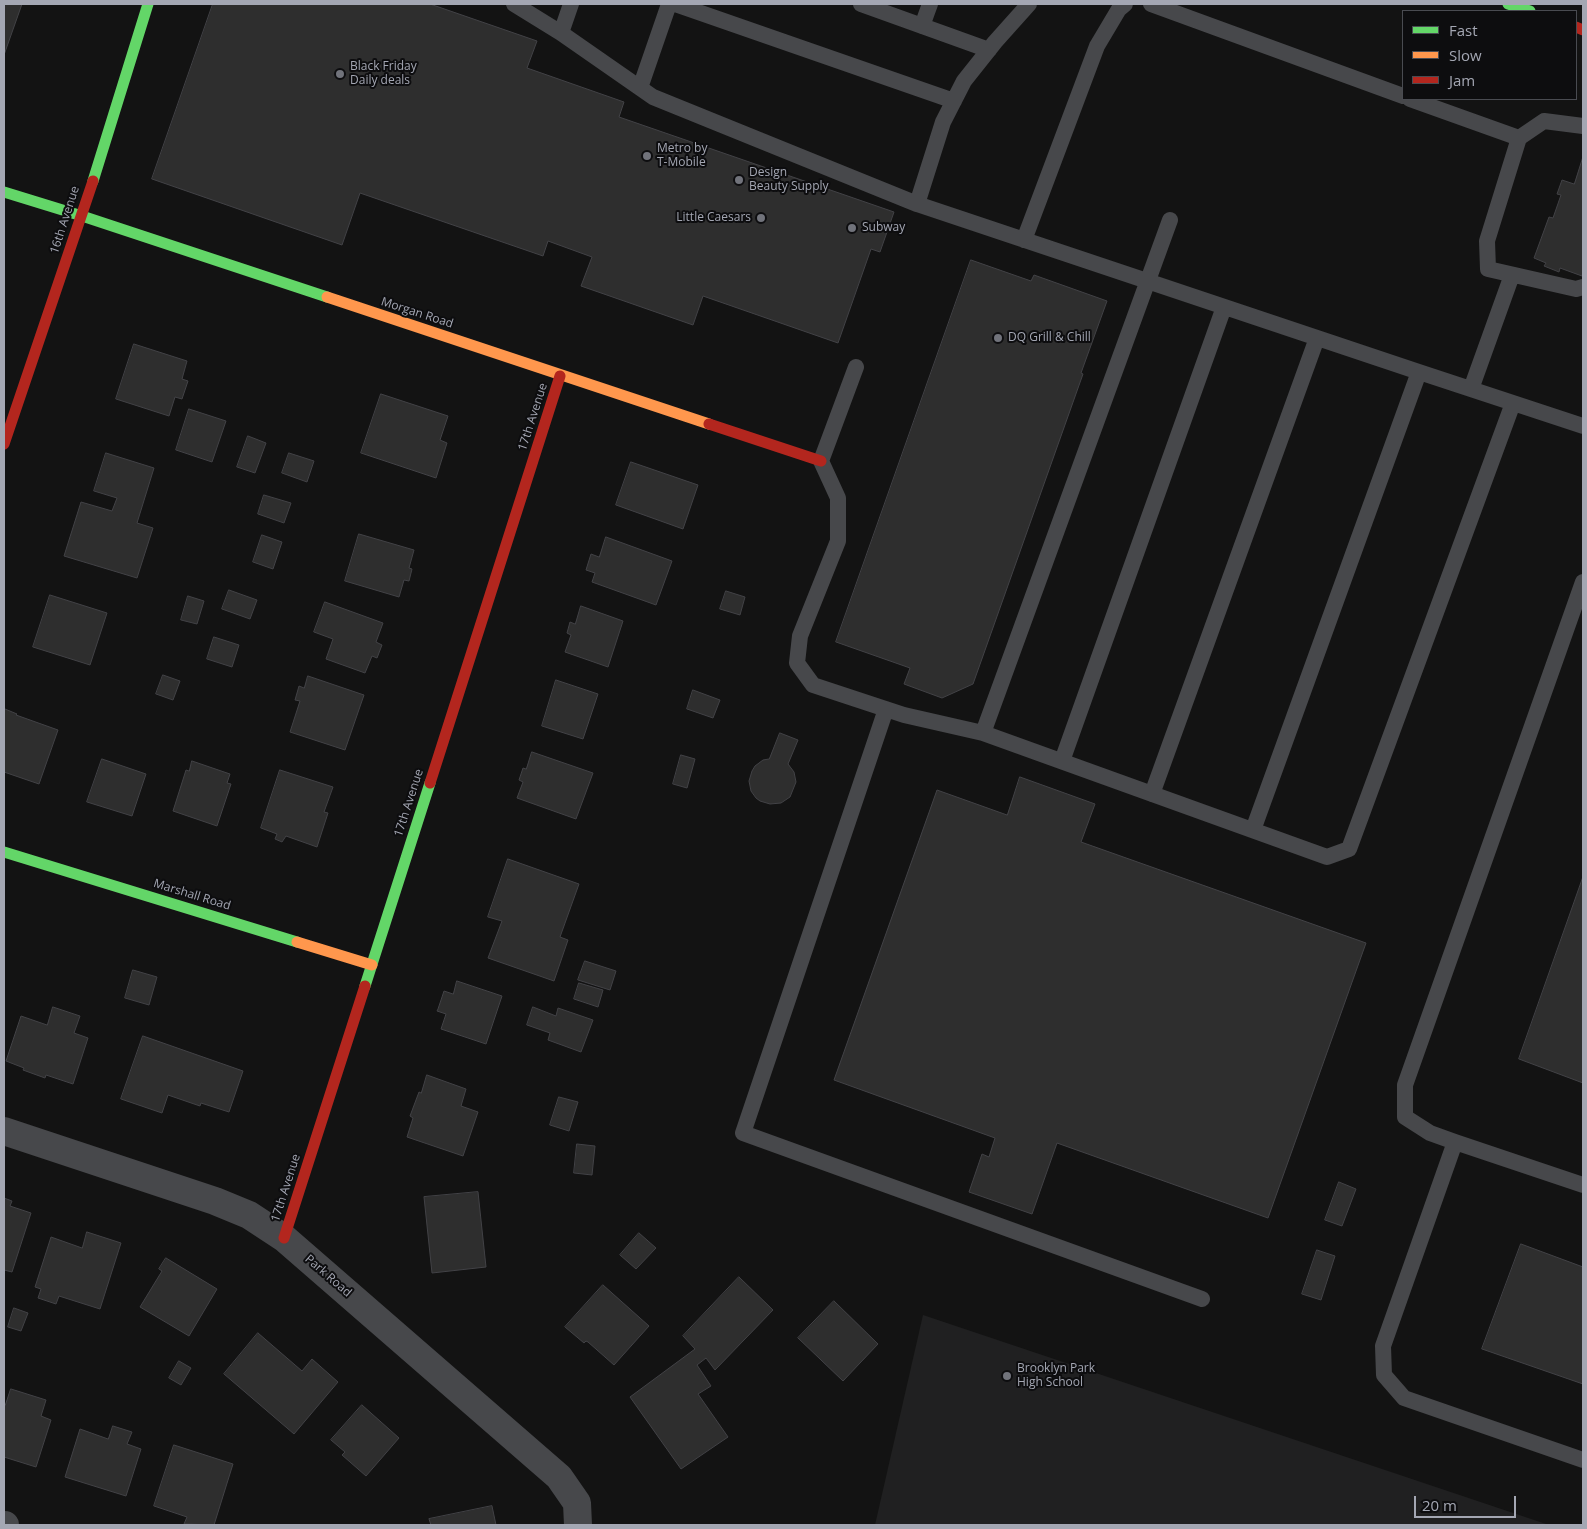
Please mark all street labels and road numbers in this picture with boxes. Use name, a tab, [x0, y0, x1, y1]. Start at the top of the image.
street label: 16th Avenue	[47, 184, 83, 256]
street label: Morgan Road	[379, 295, 455, 331]
street label: 17th Avenue	[515, 381, 551, 453]
street label: 17th Avenue	[391, 767, 427, 839]
street label: Marshall Road	[152, 876, 232, 914]
street label: 17th Avenue	[268, 1152, 304, 1224]
street label: Park Road	[302, 1252, 354, 1300]

